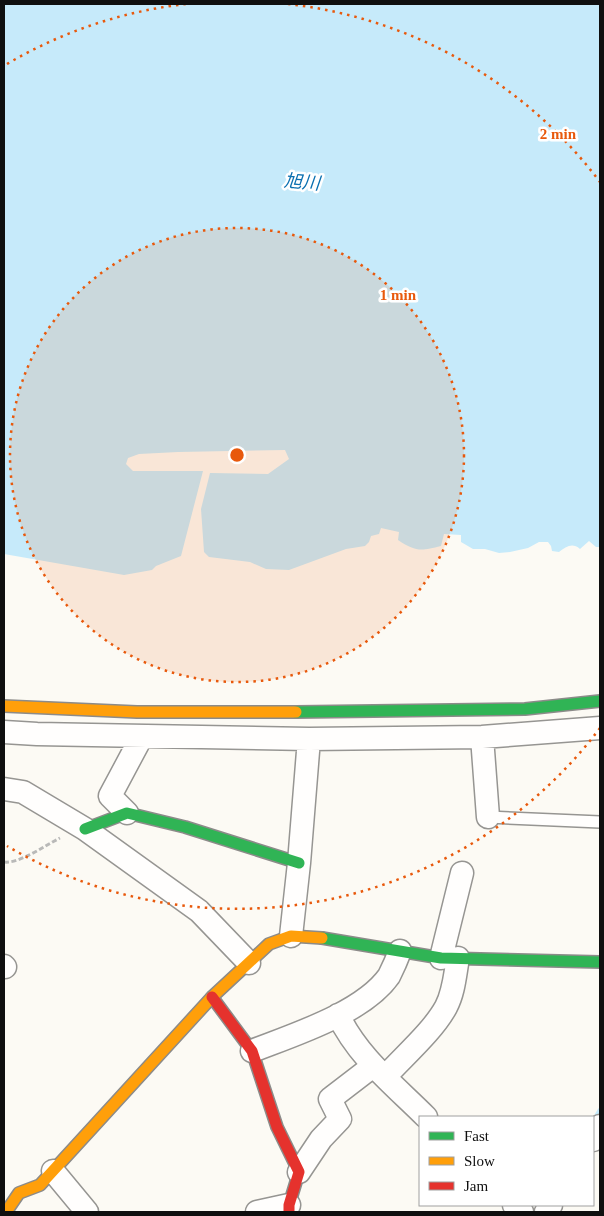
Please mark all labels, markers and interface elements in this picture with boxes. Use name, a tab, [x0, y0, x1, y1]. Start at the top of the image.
text: 2 min	[540, 126, 577, 142]
water label: 旭川	[283, 170, 323, 194]
text: 1 min	[380, 287, 417, 303]
centre of rings	[228, 446, 246, 464]
legend	[419, 1116, 594, 1206]
text: Fast	[464, 1128, 490, 1144]
text: Slow	[464, 1153, 495, 1169]
text: Jam	[464, 1178, 488, 1194]

